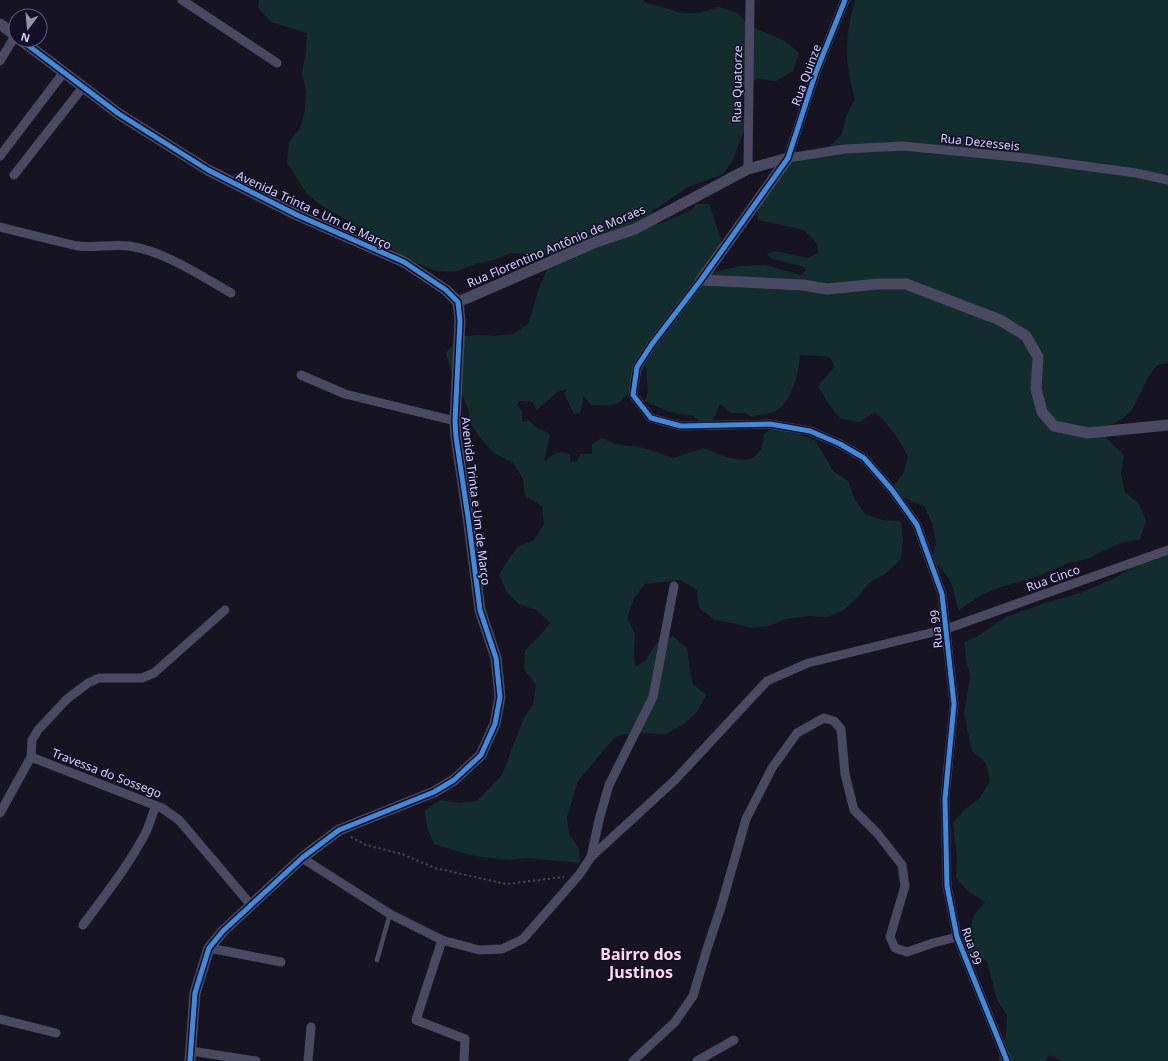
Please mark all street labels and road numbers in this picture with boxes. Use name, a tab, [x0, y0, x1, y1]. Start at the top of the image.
street label: Rua Quinze	[787, 42, 825, 108]
street label: Rua Quatorze	[728, 45, 746, 123]
street label: Rua Dezesseis	[939, 129, 1021, 155]
street label: Avenida Trinta e Um de Março	[234, 166, 394, 254]
street label: Rua Florentino Antônio de Moraes	[464, 200, 648, 291]
street label: Avenida Trinta e Um de Março	[457, 416, 495, 586]
street label: Rua Cinco	[1024, 560, 1082, 596]
street label: Rua 99	[926, 609, 946, 649]
street label: Travessa do Sossego	[50, 744, 164, 802]
street label: Rua 99	[958, 925, 986, 967]

